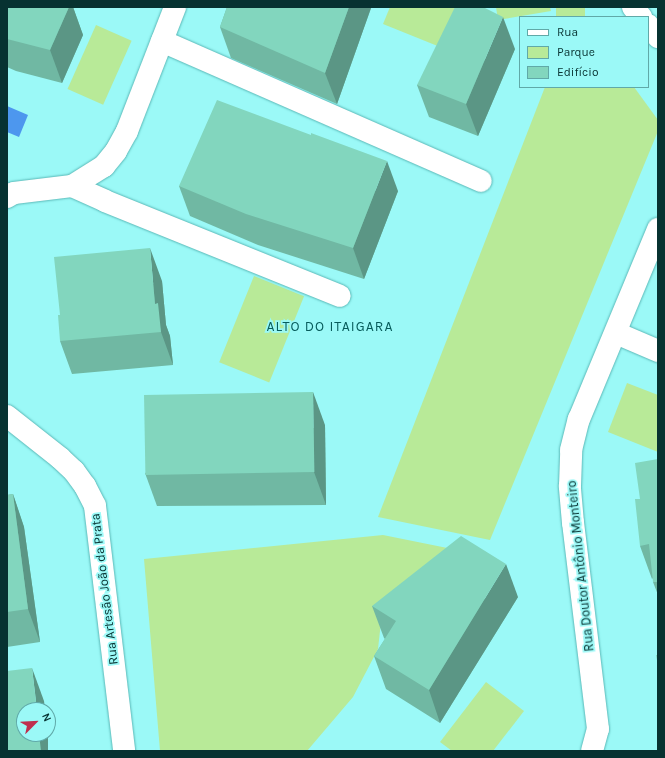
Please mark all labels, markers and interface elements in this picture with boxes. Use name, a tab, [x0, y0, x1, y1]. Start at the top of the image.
legend	[519, 16, 649, 88]
text: Rua	[557, 25, 578, 39]
text: Parque	[557, 45, 595, 59]
text: Edifício	[557, 65, 598, 79]
district label: ALTO DO ITAIGARA	[267, 319, 393, 335]
street label: Rua Doutor Antônio Monteiro	[564, 480, 598, 652]
street label: Rua Artesão João da Prata	[88, 512, 122, 666]
north arrow	[16, 702, 56, 742]
text: N	[39, 711, 54, 724]

